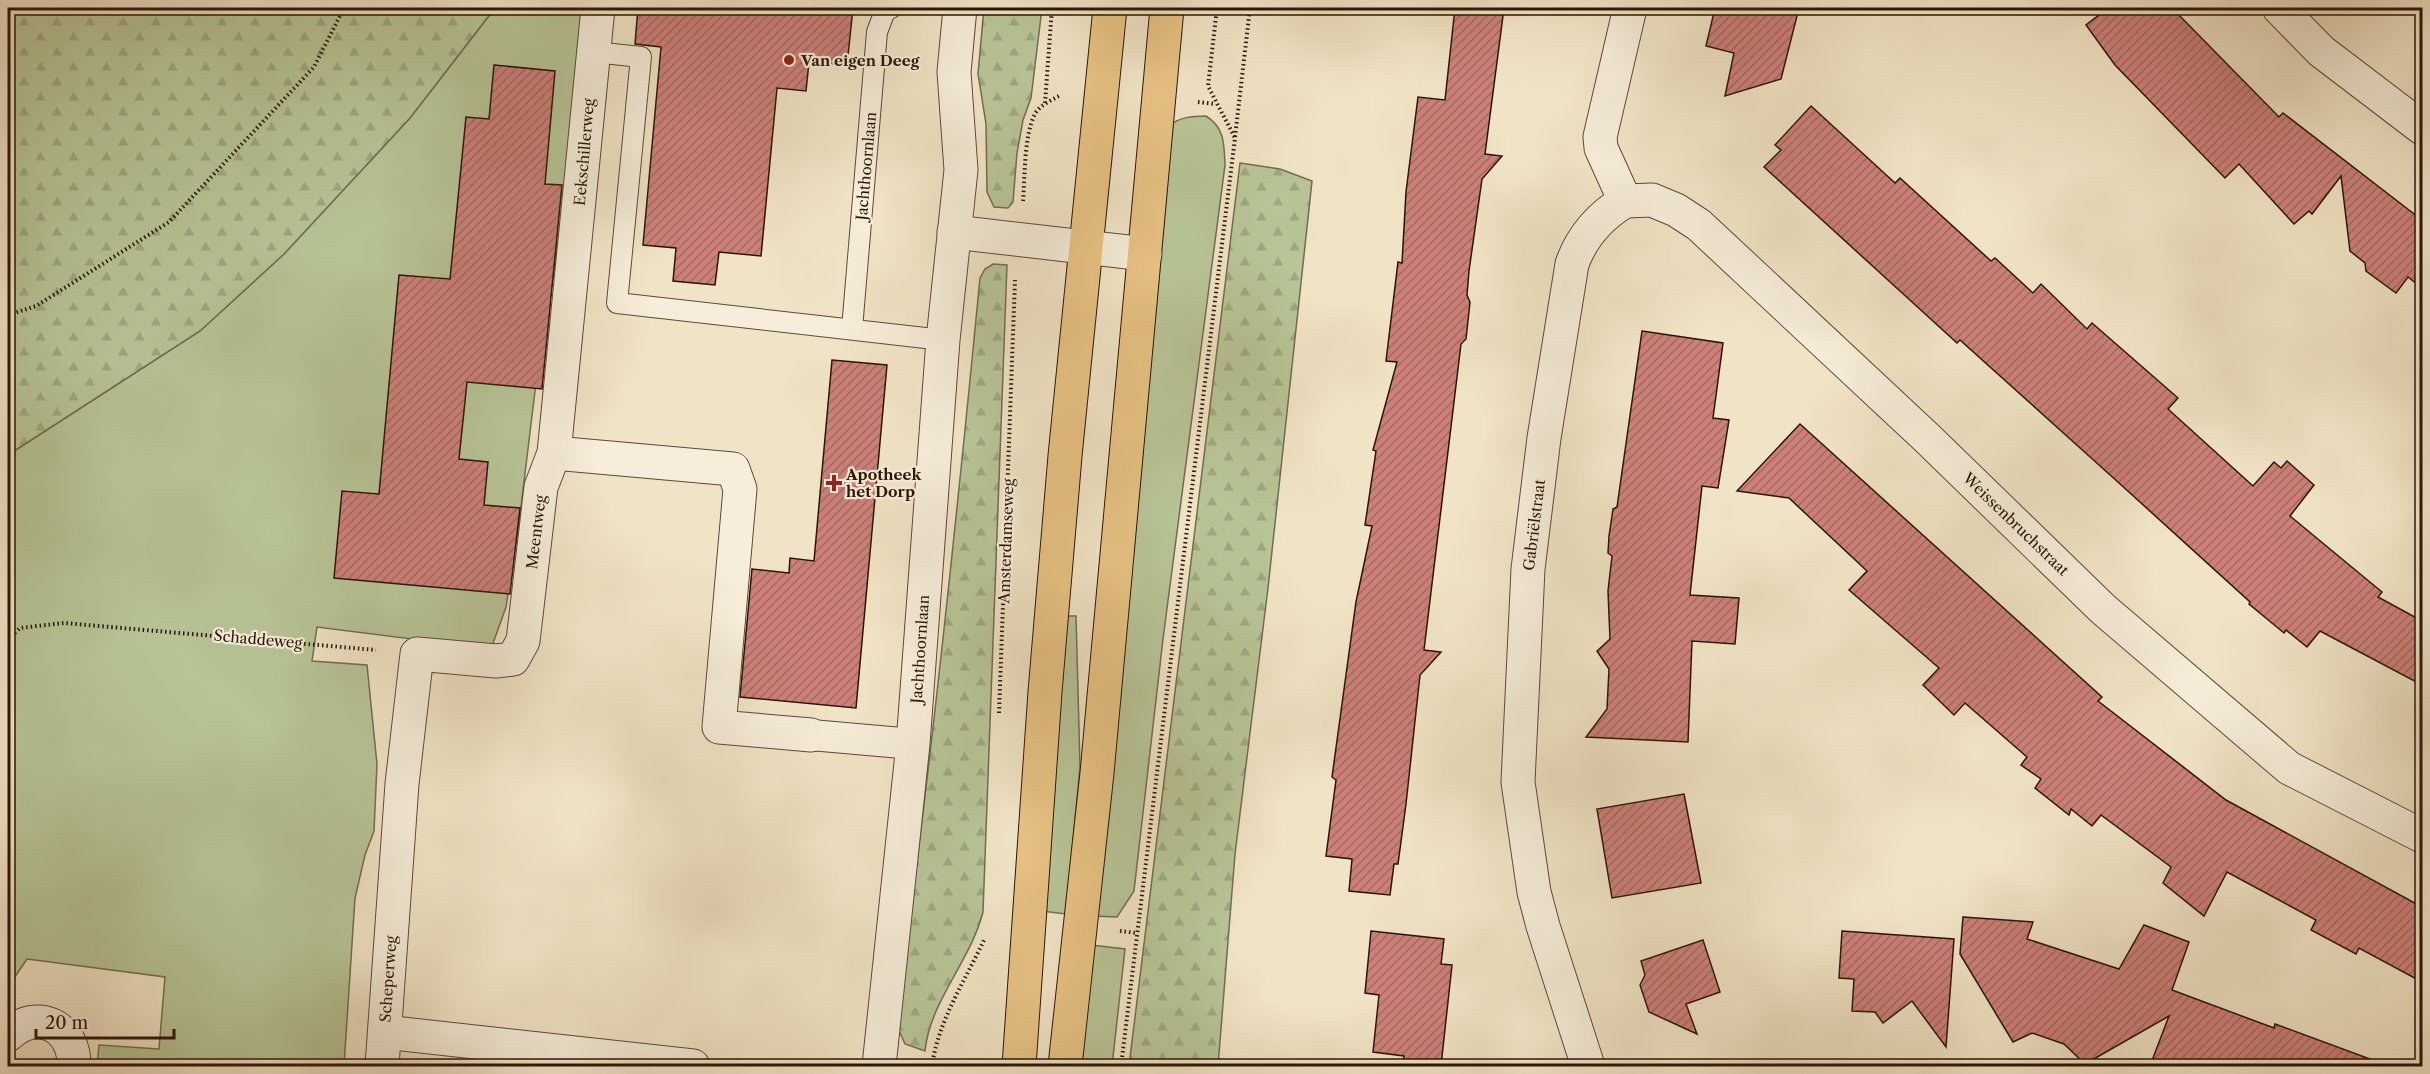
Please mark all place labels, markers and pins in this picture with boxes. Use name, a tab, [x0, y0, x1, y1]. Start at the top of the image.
place label: Van eigen Deeg	[800, 51, 920, 70]
marker: Van eigen Deeg	[782, 53, 796, 67]
place label: Apotheek het Dorp	[845, 465, 922, 501]
marker: Apotheek het Dorp	[827, 476, 841, 490]

